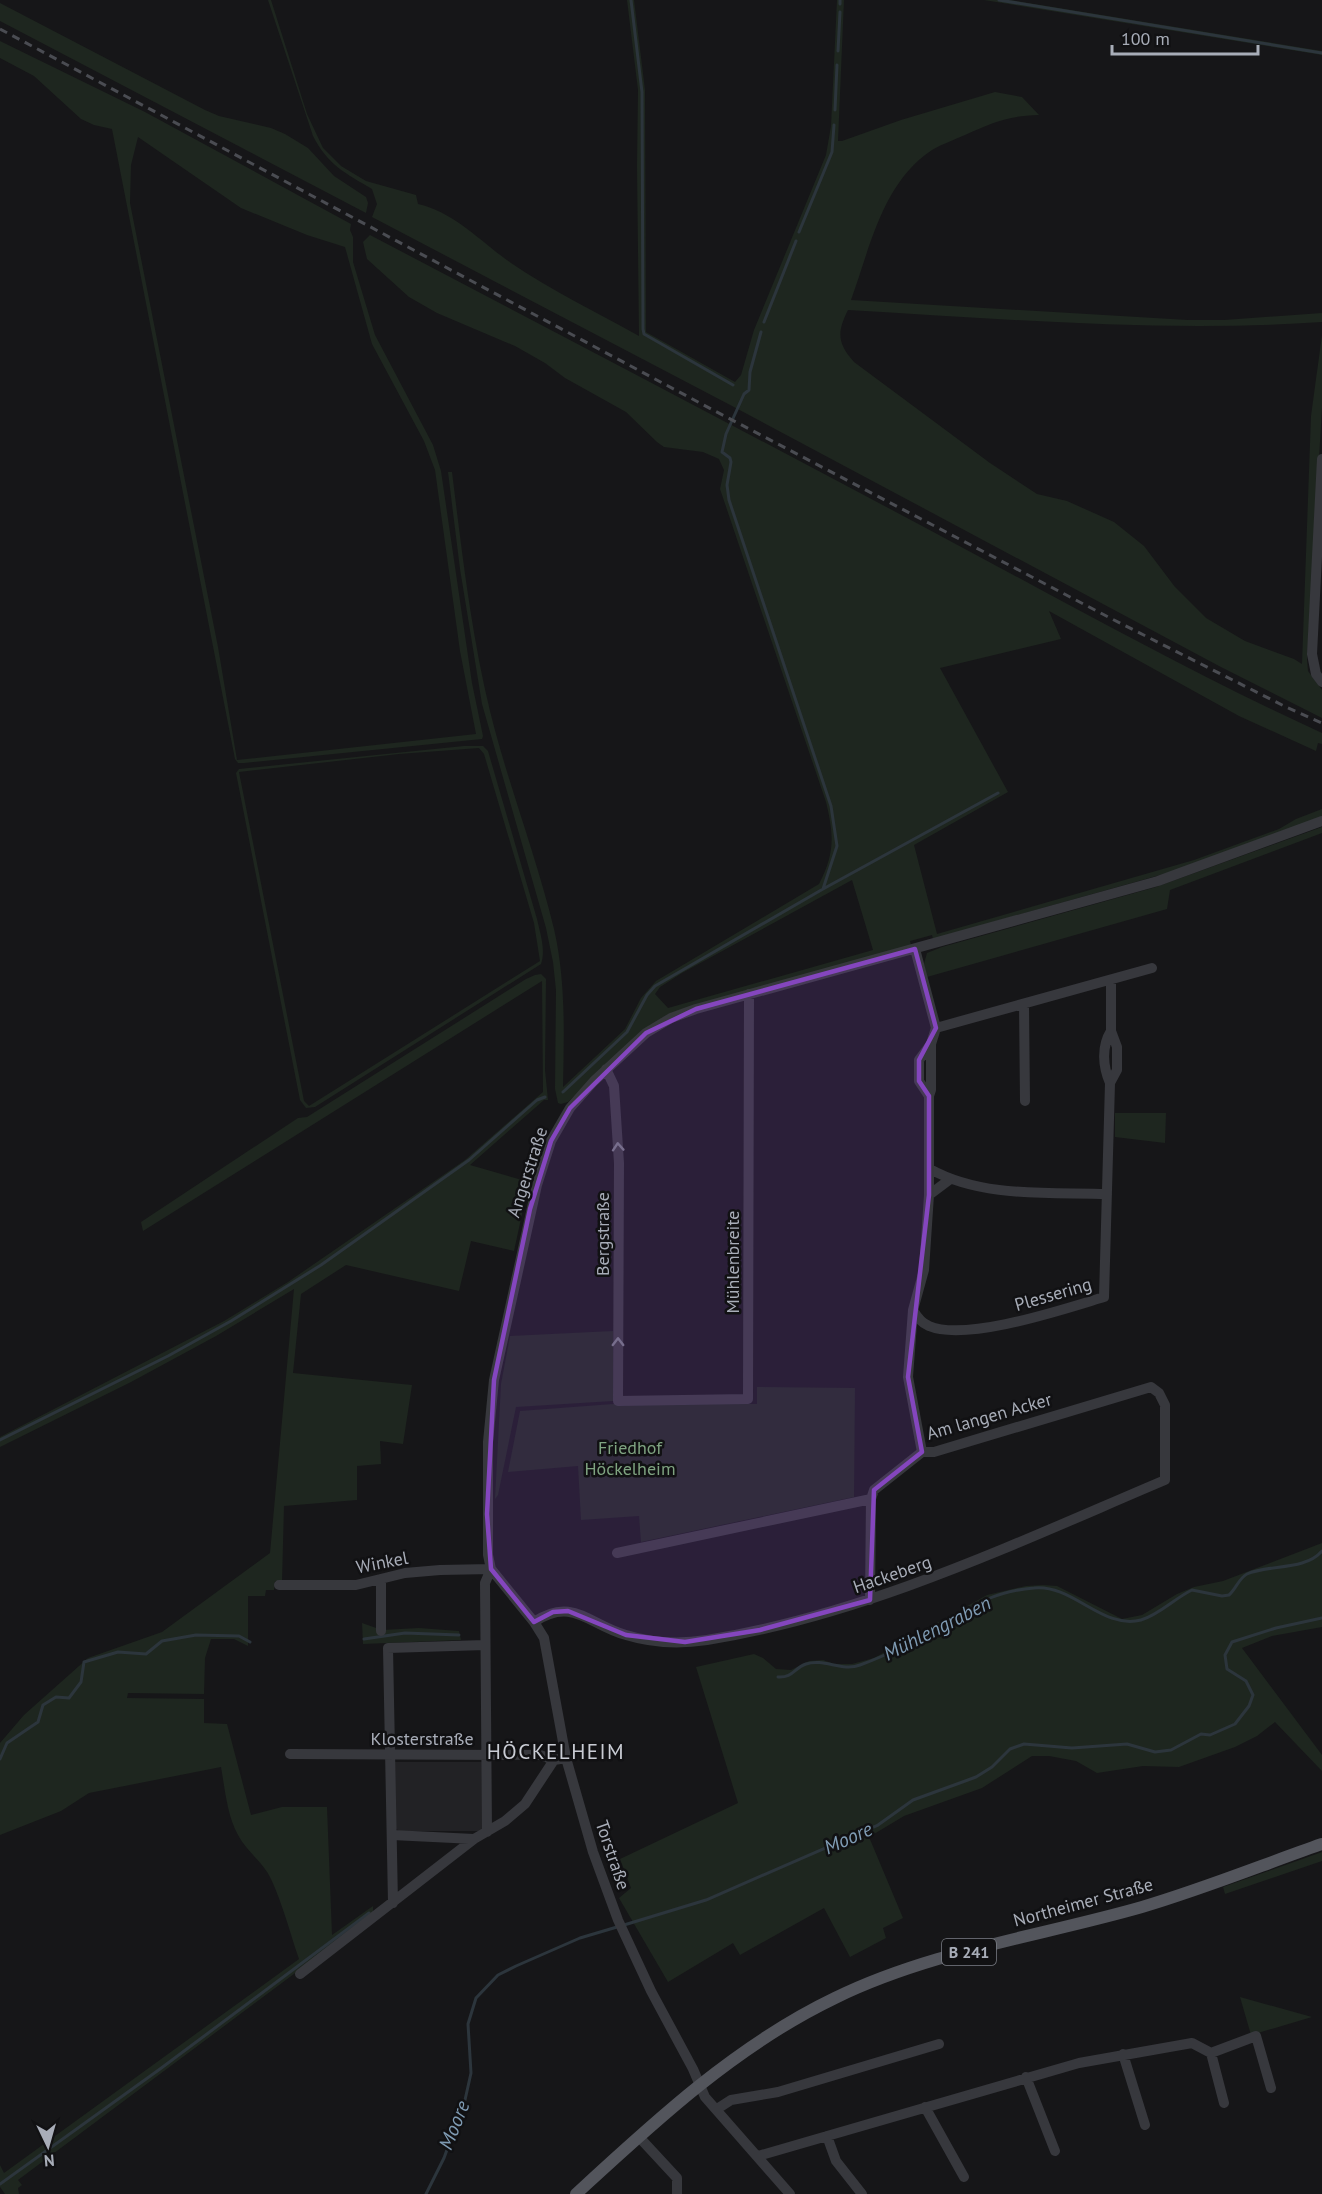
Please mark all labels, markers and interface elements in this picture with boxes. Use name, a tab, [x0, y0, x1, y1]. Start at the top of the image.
scale bar	[1112, 18, 1258, 56]
text: 100 m	[1121, 27, 1170, 50]
street label: Angerstraße	[502, 1124, 552, 1220]
one-way arrow	[612, 1143, 625, 1152]
street label: Bergstraße	[591, 1192, 614, 1276]
street label: Mühlenbreite	[721, 1211, 744, 1313]
street label: Plessering	[1012, 1272, 1094, 1316]
one-way arrow	[612, 1338, 624, 1347]
street label: Am langen Acker	[924, 1387, 1054, 1445]
park label: Friedhof Höckelheim	[584, 1436, 676, 1480]
street label: Winkel	[354, 1546, 411, 1578]
street label: Hackeberg	[850, 1550, 934, 1598]
water label: Mühlengraben	[879, 1590, 995, 1666]
street label: Klosterstraße	[370, 1727, 474, 1750]
district label: HÖCKELHEIM	[487, 1738, 625, 1765]
water label: Moore	[820, 1815, 877, 1860]
street label: Torstraße	[590, 1817, 636, 1893]
street label: Northeimer Straße	[1011, 1872, 1155, 1932]
road number: B 241	[942, 1939, 996, 1965]
water label: Moore	[432, 2096, 476, 2153]
north arrow	[18, 2116, 78, 2176]
text: N	[43, 2151, 55, 2171]

